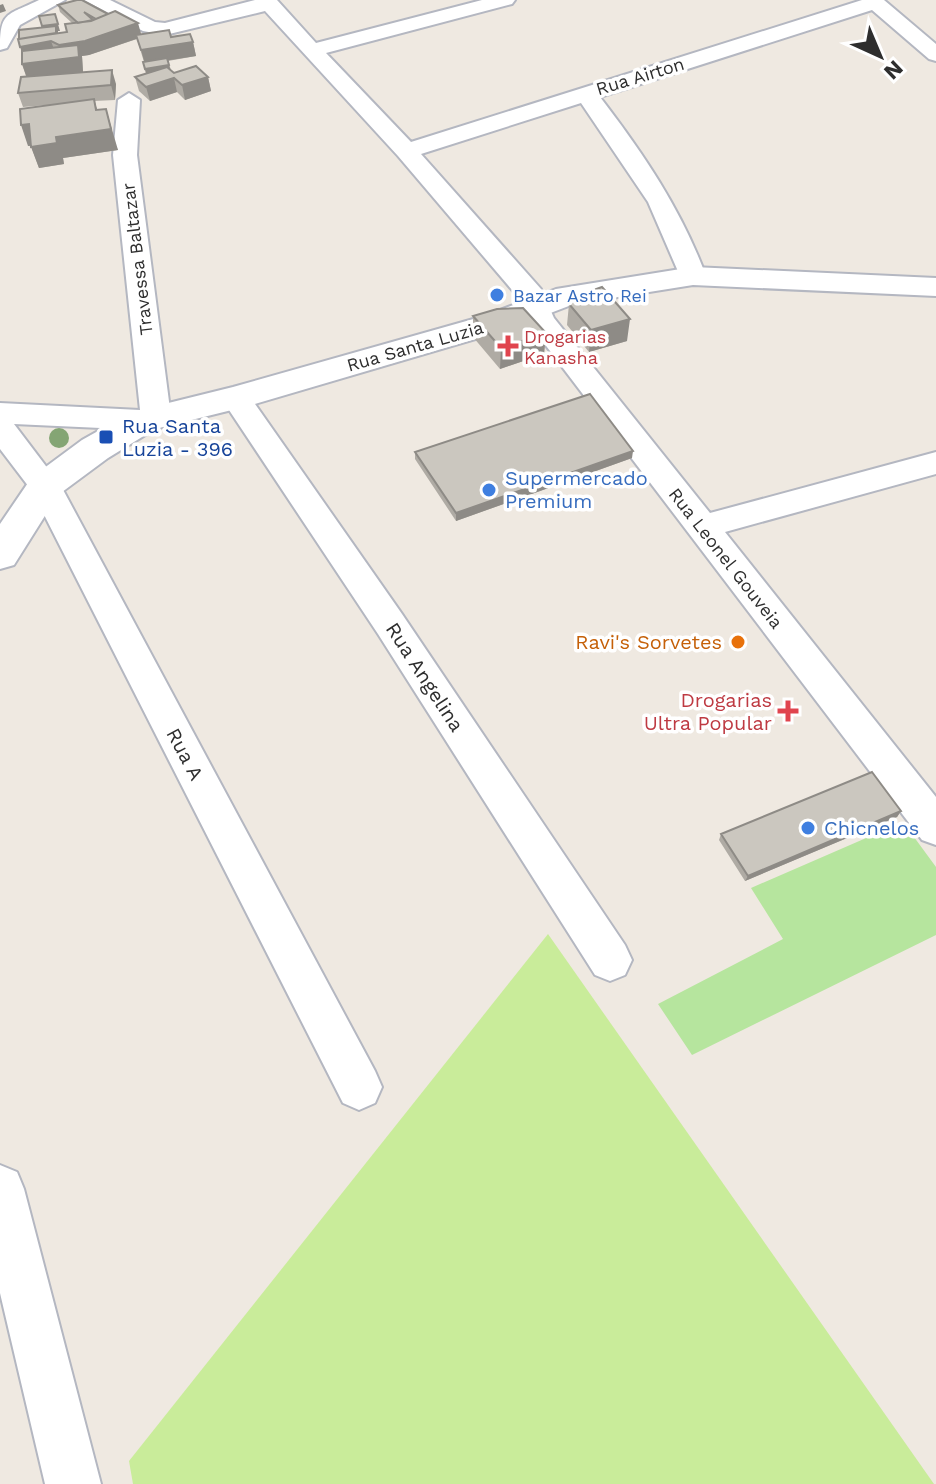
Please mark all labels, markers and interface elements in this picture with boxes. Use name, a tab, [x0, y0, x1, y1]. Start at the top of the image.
north arrow	[840, 16, 920, 96]
street label: Rua Airton	[593, 53, 687, 99]
text: N	[879, 55, 908, 85]
street label: Travessa Baltazar	[117, 182, 157, 336]
place label: Bazar Astro Rei	[513, 285, 647, 306]
marker: Bazar Astro Rei	[488, 286, 506, 304]
street label: Rua Santa Luzia	[344, 316, 486, 376]
place label: Drogarias Kanasha	[524, 326, 606, 368]
marker: Drogarias Kanasha	[499, 337, 517, 355]
place label: Rua Santa Luzia - 396	[122, 414, 233, 461]
marker: Rua Santa Luzia - 396	[97, 428, 115, 446]
place label: Supermercado Premium	[505, 466, 648, 513]
marker: Supermercado Premium	[480, 481, 498, 499]
street label: Rua Leonel Gouveia	[665, 483, 787, 633]
street label: Rua Angelina	[381, 618, 469, 736]
place label: Ravi's Sorvetes	[575, 630, 722, 654]
marker: Ravi's Sorvetes	[729, 633, 747, 651]
place label: Drogarias Ultra Popular	[644, 688, 772, 735]
marker: Drogarias Ultra Popular	[779, 702, 797, 720]
street label: Rua A	[161, 724, 209, 784]
place label: Chicnelos	[824, 816, 919, 840]
marker: Chicnelos	[799, 819, 817, 837]

